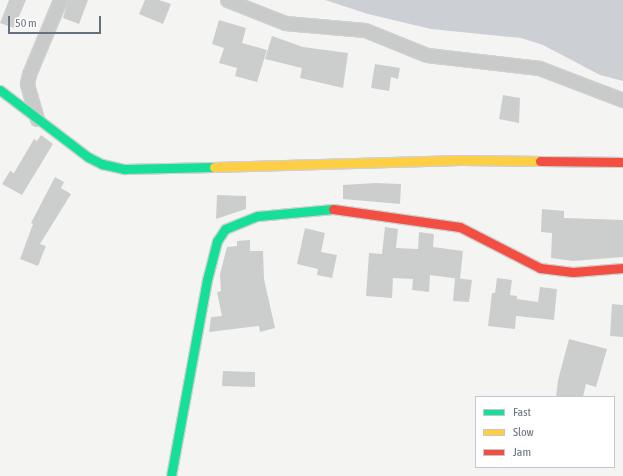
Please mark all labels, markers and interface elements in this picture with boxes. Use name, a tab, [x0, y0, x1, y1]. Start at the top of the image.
scale bar	[10, 8, 103, 34]
text: 50 m	[15, 16, 37, 30]
legend	[475, 396, 615, 468]
text: Fast	[513, 405, 531, 419]
text: Slow	[513, 425, 534, 439]
text: Jam	[513, 445, 531, 459]

